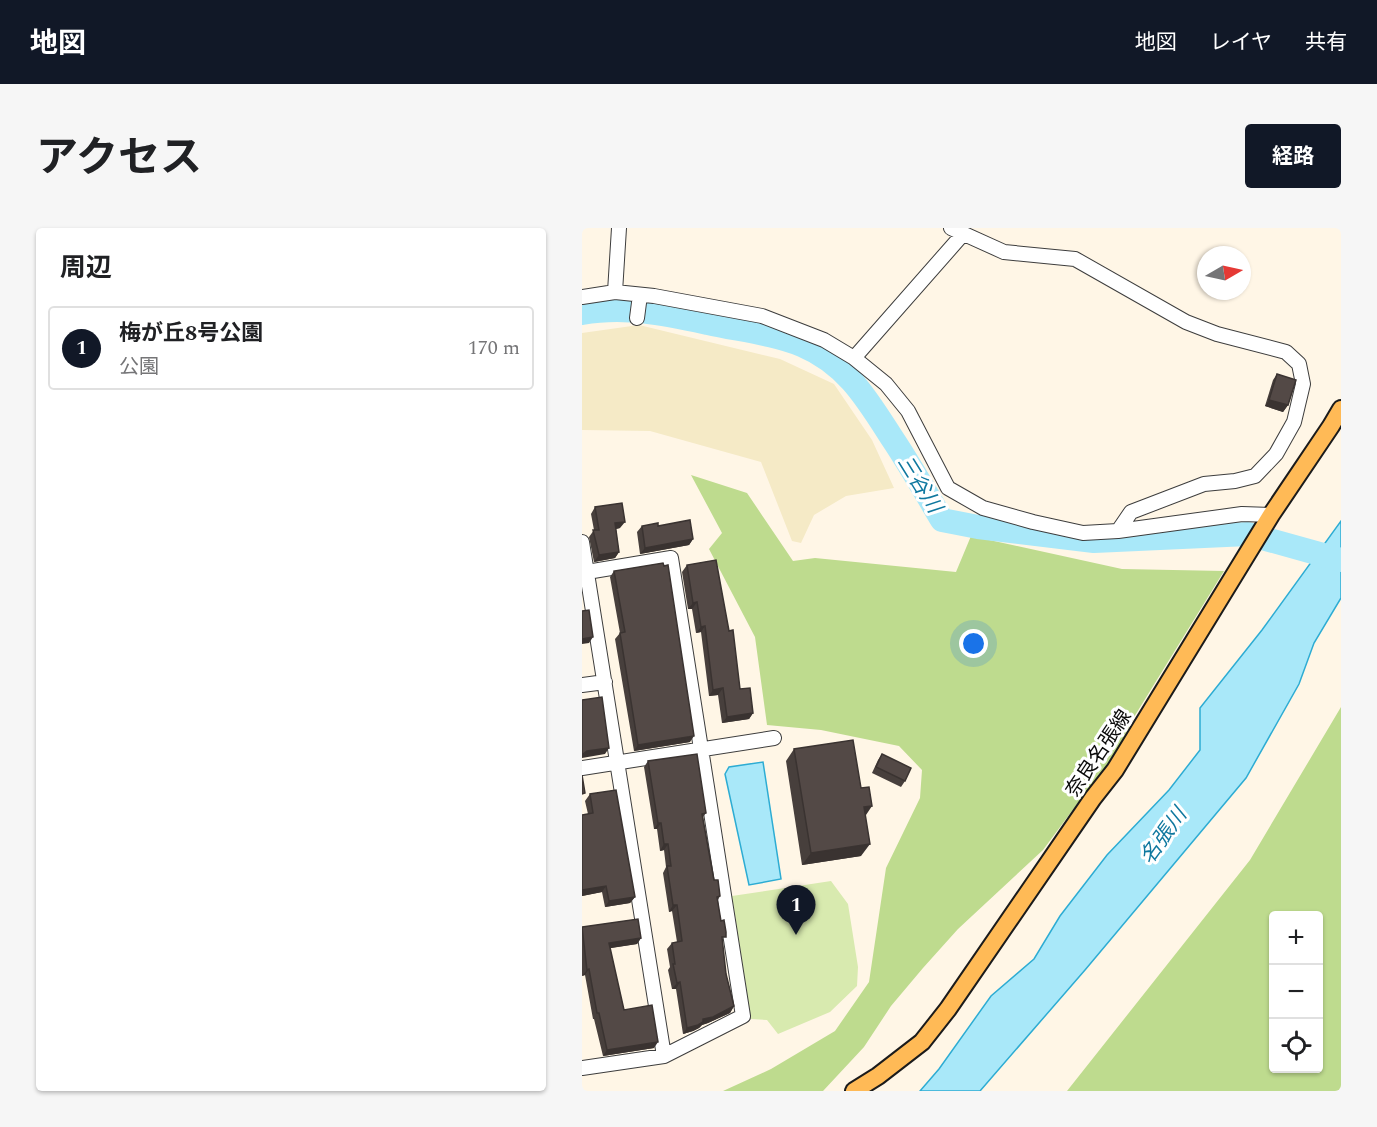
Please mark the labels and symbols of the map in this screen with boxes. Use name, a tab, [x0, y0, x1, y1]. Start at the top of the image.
north arrow	[1197, 246, 1251, 300]
water label: 三谷川	[889, 449, 950, 521]
your location	[959, 629, 988, 658]
street label: 奈良名張線	[1058, 704, 1139, 803]
water label: 名張川	[1132, 800, 1196, 871]
pin: 1	[776, 886, 816, 935]

